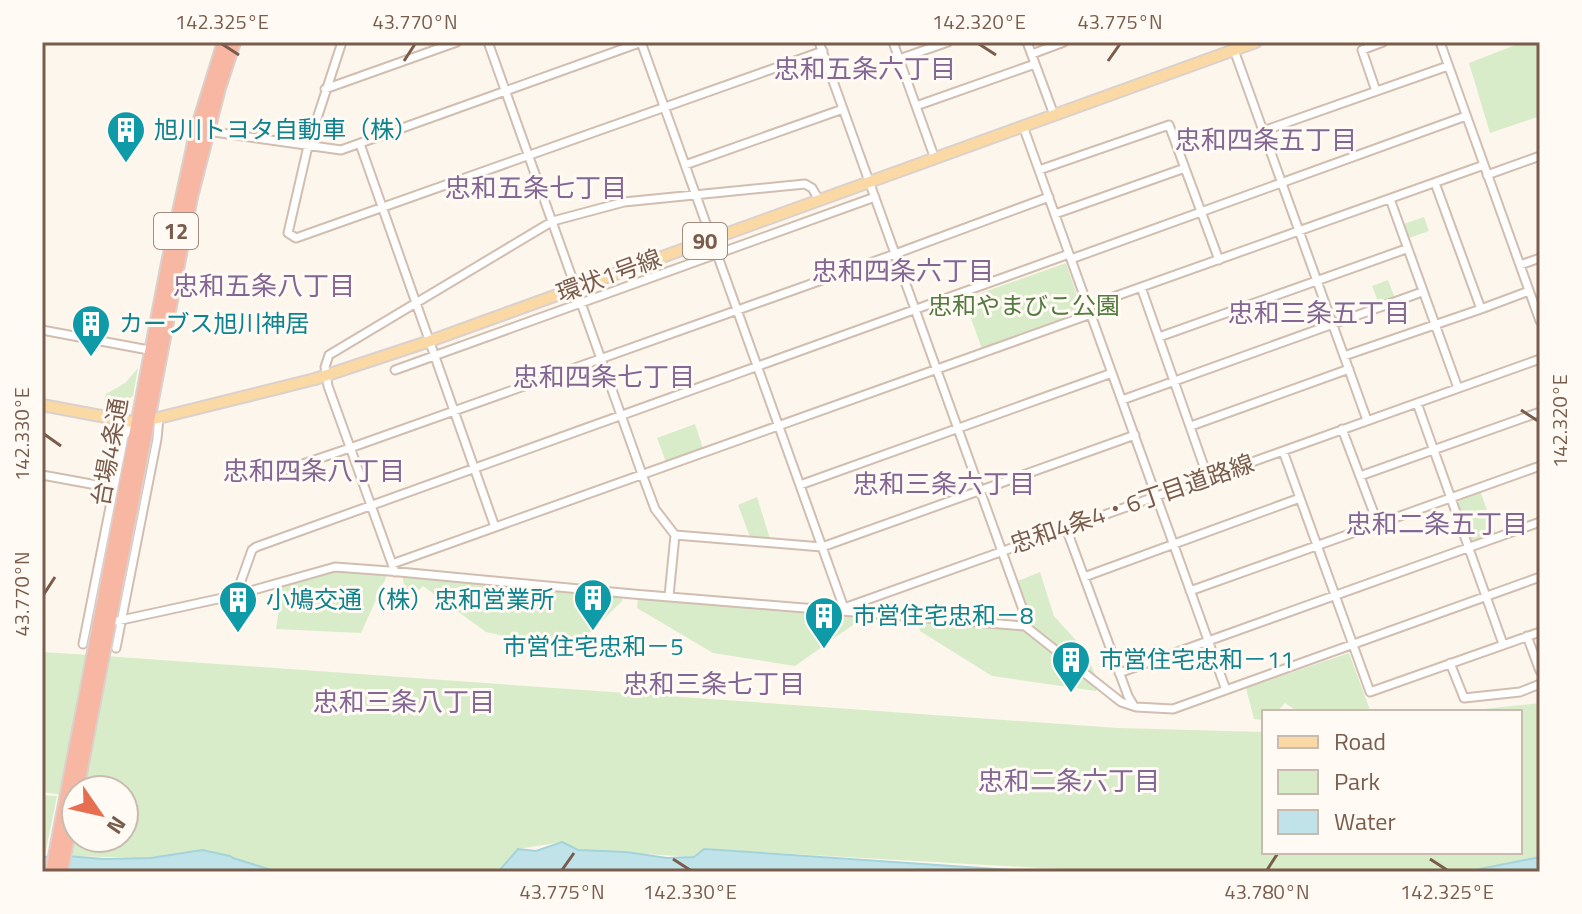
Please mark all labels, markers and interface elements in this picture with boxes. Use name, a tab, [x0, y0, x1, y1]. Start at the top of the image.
text: 142.325°E	[175, 6, 269, 37]
text: 43.770°N	[372, 6, 458, 37]
text: 142.320°E	[932, 6, 1026, 37]
text: 43.775°N	[1077, 6, 1163, 37]
district label: 忠和五条六丁目	[774, 49, 956, 88]
building icon: 旭川トヨタ自動車（株）	[105, 109, 147, 164]
place label: 旭川トヨタ自動車（株）	[154, 111, 418, 147]
district label: 忠和四条五丁目	[1175, 120, 1357, 159]
district label: 忠和五条七丁目	[445, 168, 627, 207]
road number: 12	[154, 213, 198, 249]
road number: 90	[683, 223, 727, 259]
street label: 環状1号線	[551, 239, 666, 311]
district label: 忠和四条六丁目	[812, 251, 994, 290]
district label: 忠和五条八丁目	[173, 266, 355, 305]
park label: 忠和やまびこ公園	[928, 287, 1120, 323]
district label: 忠和三条五丁目	[1228, 293, 1410, 332]
building icon: カーブス旭川神居	[70, 303, 112, 358]
place label: カーブス旭川神居	[119, 305, 310, 341]
district label: 忠和四条七丁目	[513, 357, 695, 396]
text: 142.320°E	[1544, 374, 1575, 468]
text: 142.330°E	[6, 387, 37, 481]
street label: 台場4条通	[82, 395, 136, 509]
street label: 忠和4条4・6丁目道路線	[1005, 444, 1259, 562]
district label: 忠和四条八丁目	[223, 451, 405, 490]
district label: 忠和三条六丁目	[853, 464, 1035, 503]
district label: 忠和二条五丁目	[1346, 504, 1528, 543]
text: 43.770°N	[6, 551, 37, 637]
building icon: 市営住宅忠和－5	[572, 577, 614, 632]
building icon: 小鳩交通（株）忠和営業所	[217, 579, 259, 634]
place label: 小鳩交通（株）忠和営業所	[266, 581, 554, 617]
building icon: 市営住宅忠和－8	[803, 595, 845, 650]
place label: 市営住宅忠和－8	[852, 597, 1033, 633]
place label: 市営住宅忠和－5	[502, 628, 684, 664]
building icon: 市営住宅忠和－11	[1050, 639, 1092, 694]
place label: 市営住宅忠和－11	[1099, 641, 1294, 677]
district label: 忠和三条七丁目	[623, 664, 805, 703]
district label: 忠和三条八丁目	[313, 682, 495, 721]
legend	[1262, 710, 1522, 854]
text: Road	[1334, 723, 1386, 759]
district label: 忠和二条六丁目	[978, 761, 1160, 800]
text: Park	[1334, 763, 1380, 799]
north arrow	[60, 774, 140, 854]
text: Water	[1334, 803, 1396, 839]
text: N	[98, 809, 135, 841]
text: 43.775°N	[519, 876, 605, 907]
text: 142.330°E	[643, 876, 737, 907]
text: 43.780°N	[1224, 876, 1310, 907]
text: 142.325°E	[1400, 876, 1494, 907]

